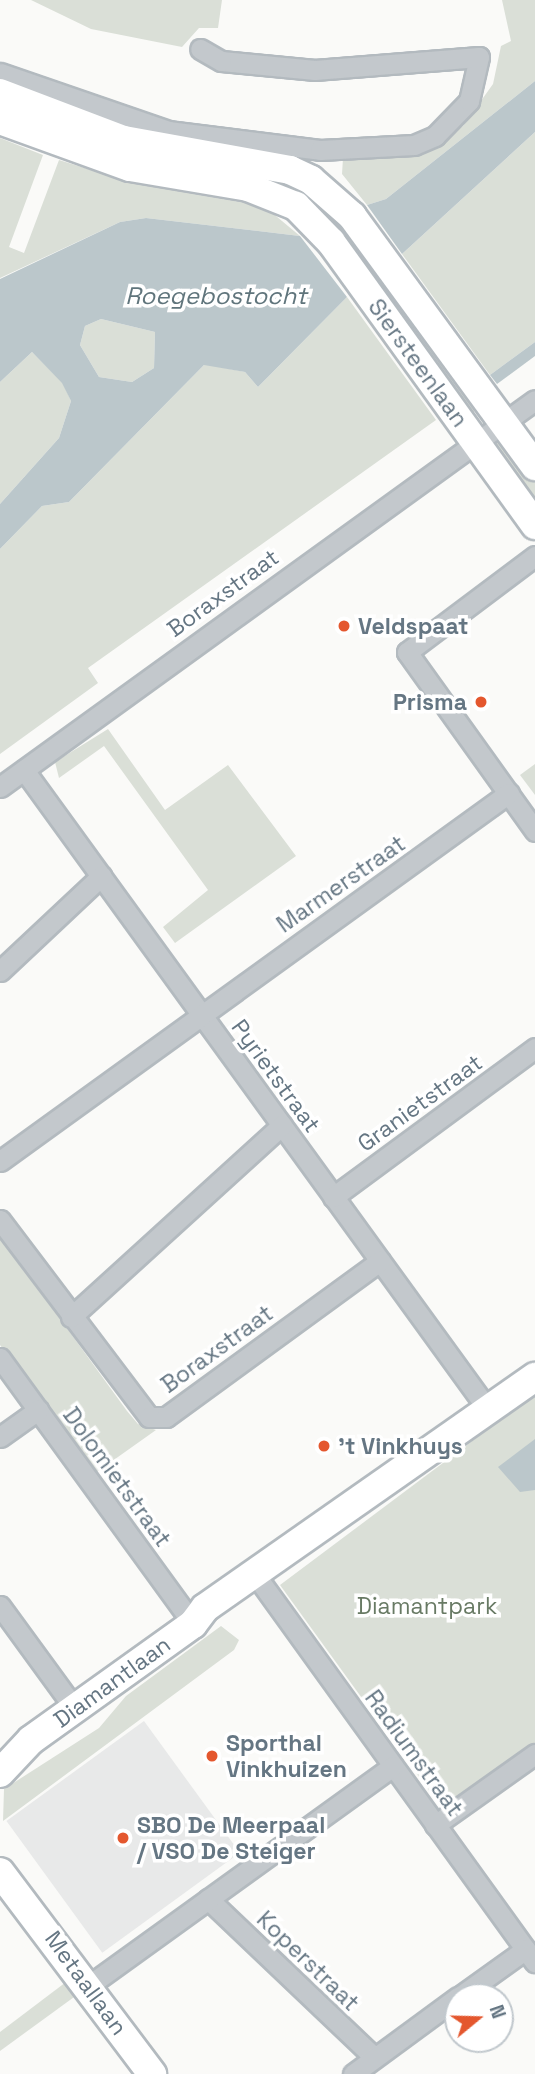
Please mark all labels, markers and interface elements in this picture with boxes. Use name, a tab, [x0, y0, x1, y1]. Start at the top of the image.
water label: Roegebostocht	[125, 282, 307, 310]
street label: Siersteenlaan	[362, 294, 474, 432]
street label: Boraxstraat	[162, 543, 284, 643]
place label: Veldspaat	[358, 612, 469, 640]
marker: Veldspaat	[336, 618, 352, 634]
place label: Prisma	[393, 688, 467, 716]
marker: Prisma	[473, 694, 489, 710]
street label: Marmerstraat	[271, 829, 411, 939]
street label: Pyrietstraat	[226, 1014, 326, 1138]
street label: Granietstraat	[352, 1049, 488, 1157]
street label: Boraxstraat	[156, 1299, 278, 1399]
street label: Dolomietstraat	[57, 1402, 177, 1552]
place label: 't Vinkhuys	[338, 1432, 463, 1460]
marker: 't Vinkhuys	[316, 1438, 332, 1454]
park label: Diamantpark	[357, 1592, 497, 1620]
street label: Diamantlaan	[48, 1630, 176, 1734]
street label: Radiumstraat	[359, 1685, 469, 1821]
place label: Sporthal Vinkhuizen	[226, 1729, 347, 1783]
marker: Sporthal Vinkhuizen	[204, 1748, 220, 1764]
place label: SBO De Meerpaal / VSO De Steiger	[137, 1811, 325, 1865]
marker: SBO De Meerpaal / VSO De Steiger	[115, 1830, 131, 1846]
street label: Koperstraat	[251, 1905, 365, 2017]
street label: Metaallaan	[39, 1926, 133, 2040]
north arrow	[444, 1983, 514, 2053]
text: N	[484, 2002, 511, 2022]

